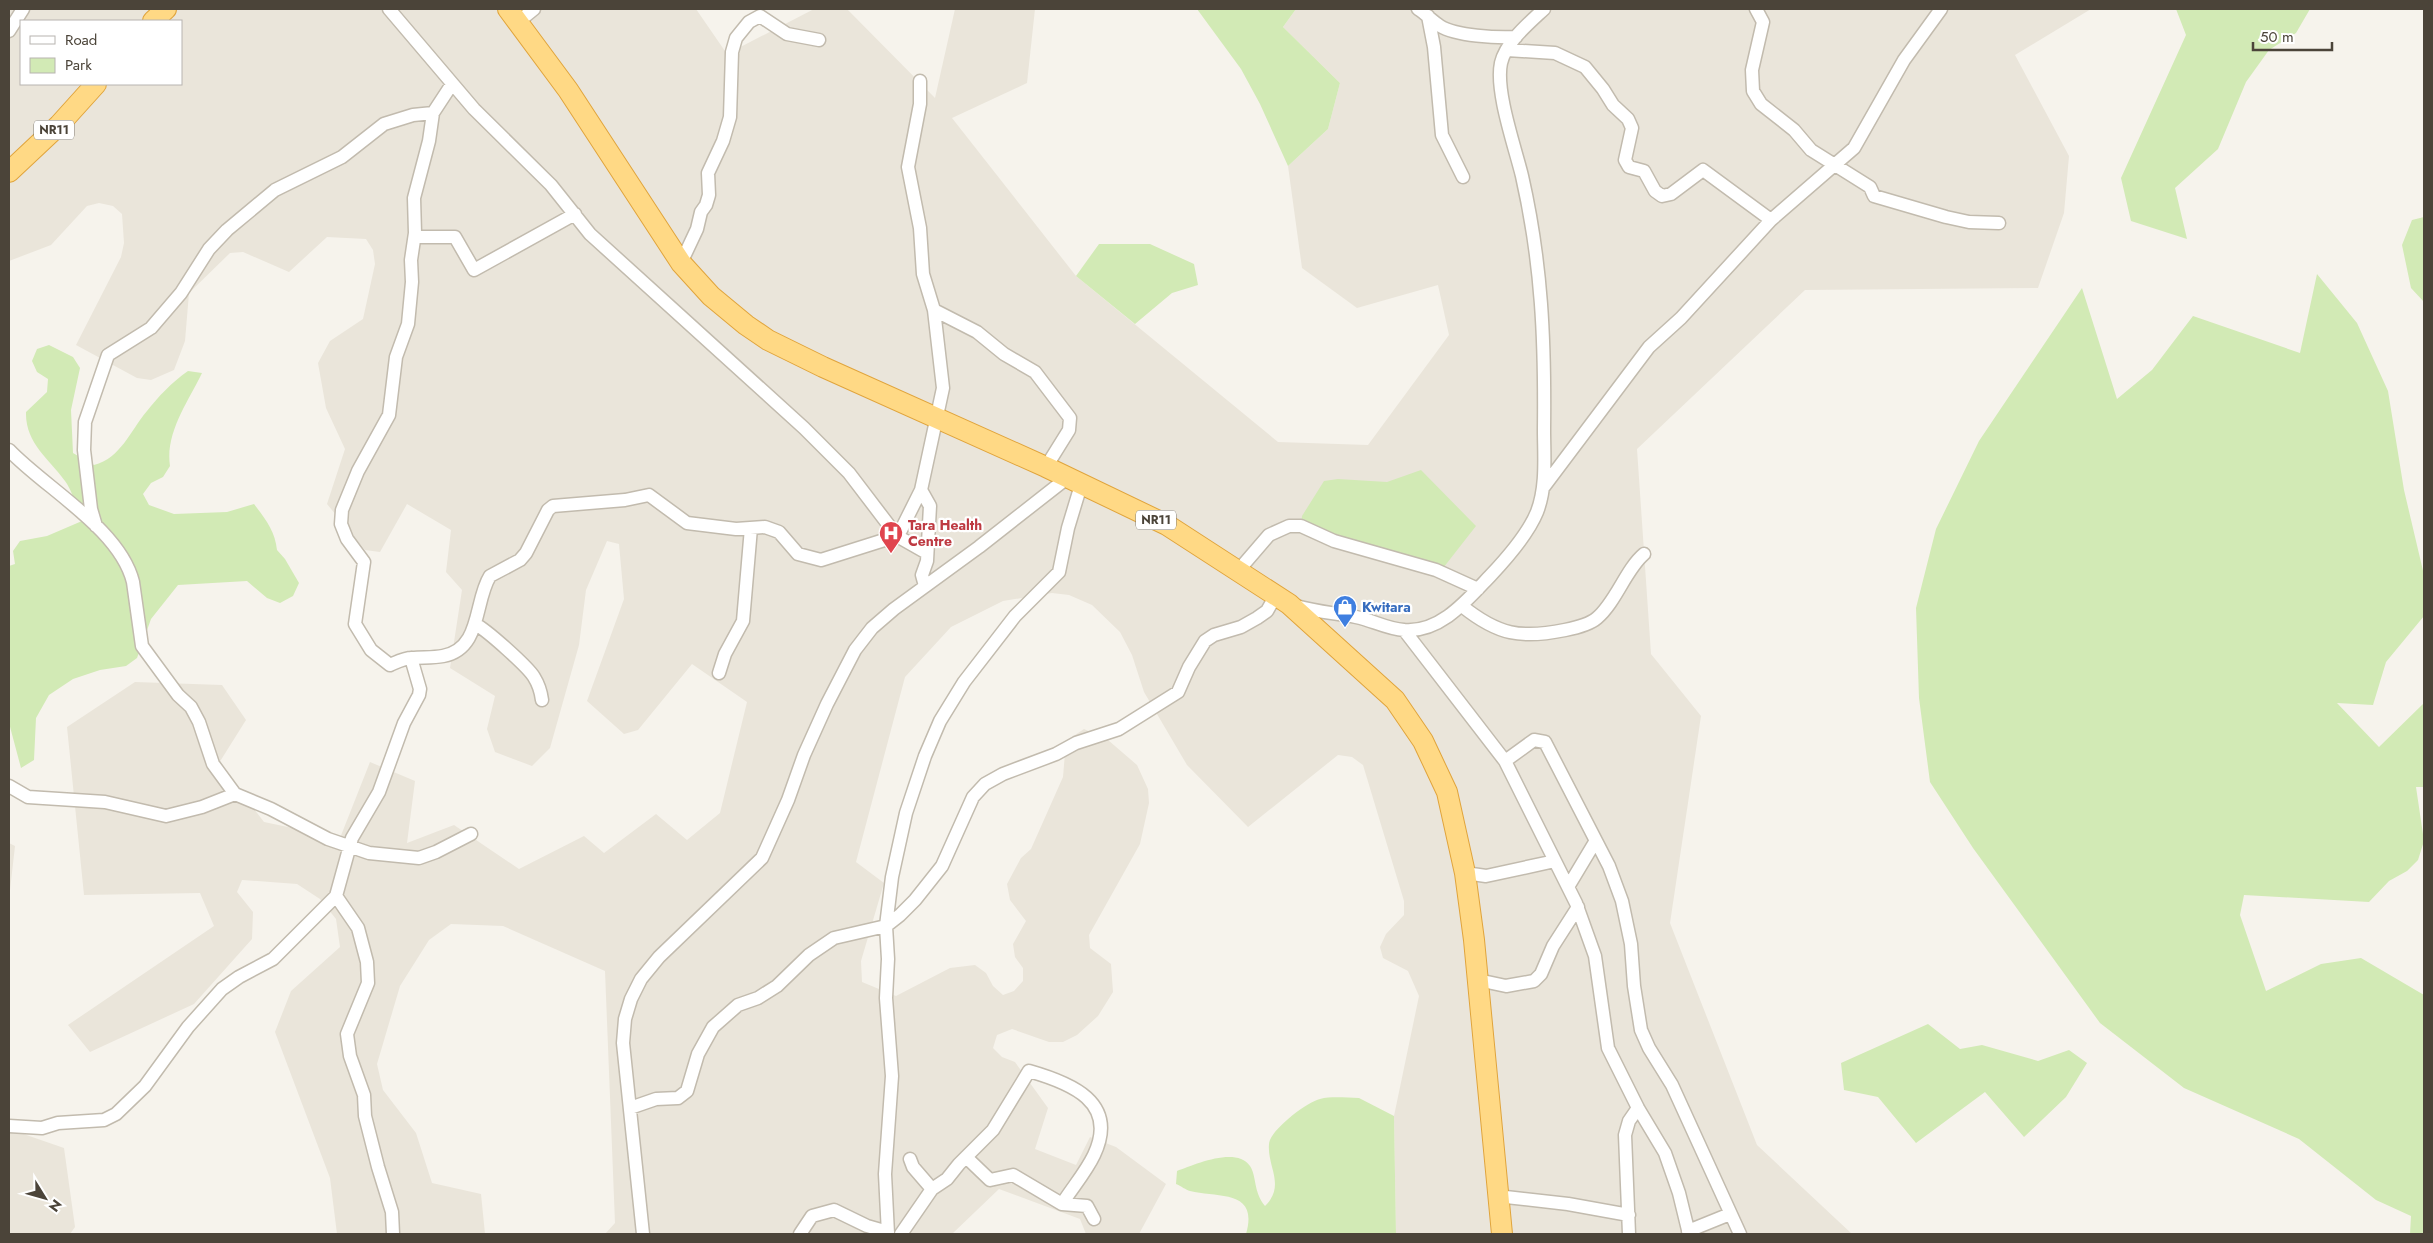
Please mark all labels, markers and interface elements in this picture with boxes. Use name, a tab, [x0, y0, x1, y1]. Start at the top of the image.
legend	[20, 20, 182, 85]
scale bar	[2253, 20, 2332, 52]
text: 50 m	[2260, 26, 2294, 48]
text: Road	[65, 29, 97, 51]
text: Park	[65, 54, 92, 76]
road number: NR11	[34, 120, 74, 140]
road number: NR11	[1136, 510, 1176, 530]
place label: Tara Health Centre	[908, 515, 982, 551]
hospital icon: Tara Health Centre	[878, 520, 904, 554]
shop icon: Kwitara	[1332, 594, 1358, 628]
place label: Kwitara	[1362, 597, 1411, 617]
north arrow	[20, 1173, 70, 1223]
text: N	[44, 1195, 67, 1216]

